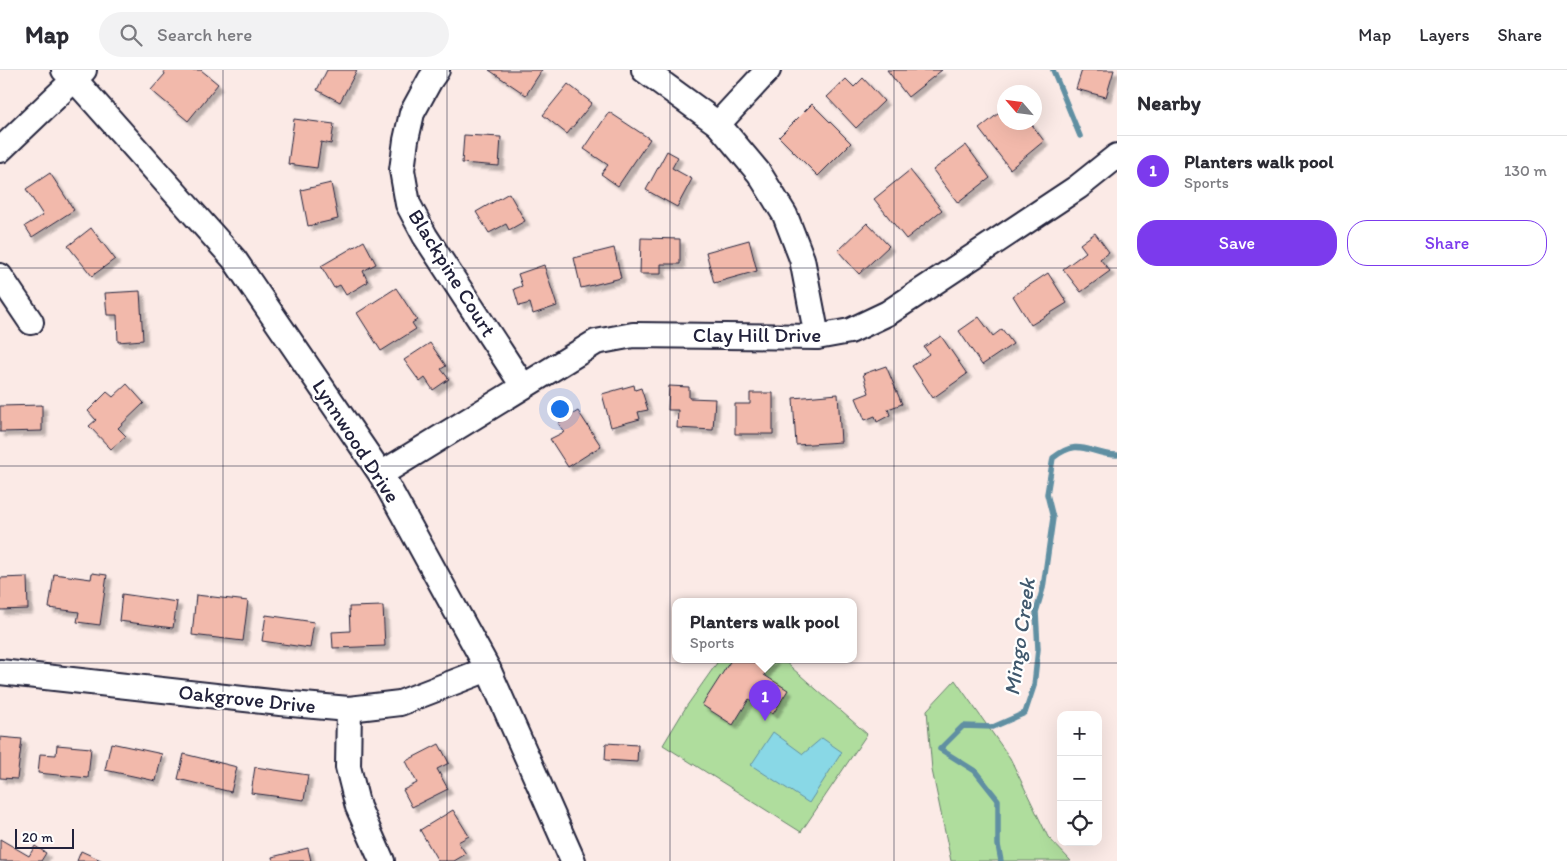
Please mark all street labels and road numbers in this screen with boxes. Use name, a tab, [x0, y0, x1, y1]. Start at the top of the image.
street label: Blackpine Court	[403, 204, 502, 341]
street label: Clay Hill Drive	[693, 322, 821, 347]
street label: Lynnwood Drive	[307, 374, 406, 507]
street label: Oakgrove Drive	[177, 679, 317, 718]

